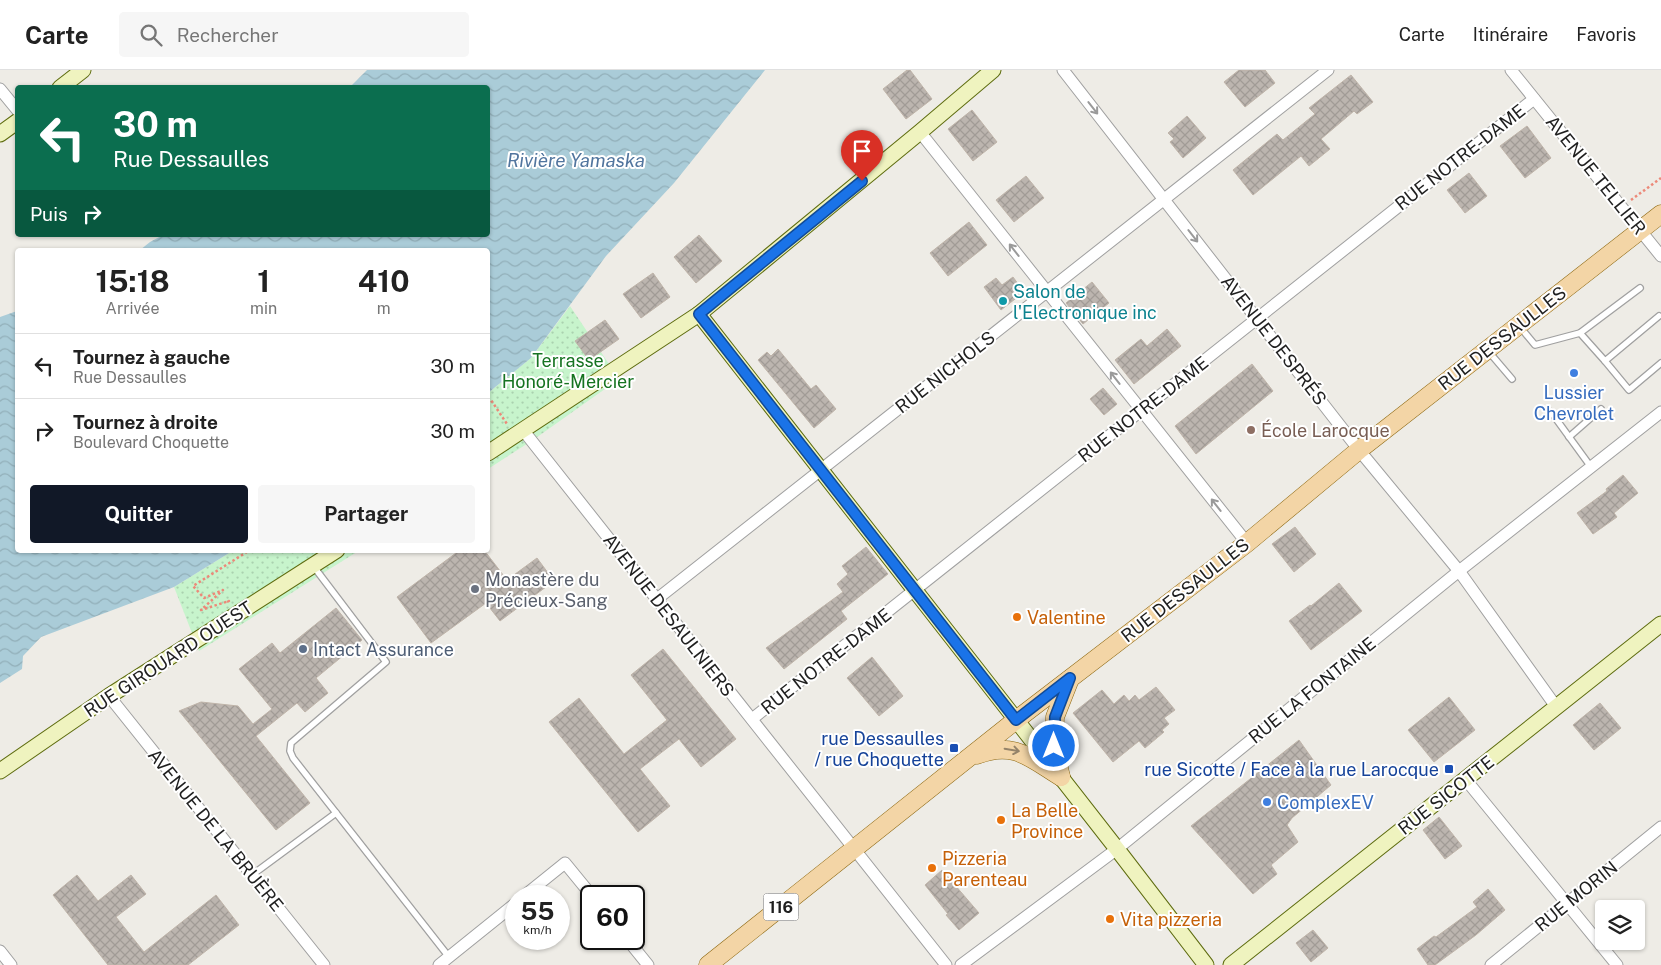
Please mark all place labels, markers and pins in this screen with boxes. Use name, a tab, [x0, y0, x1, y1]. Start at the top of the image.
pin	[841, 130, 883, 181]
place label: Salon de l'Electronique inc	[1013, 281, 1157, 323]
marker: Salon de l'Electronique inc	[997, 295, 1009, 307]
marker: Lussier Chevrolet	[1568, 367, 1580, 379]
place label: Lussier Chevrolet	[1534, 382, 1614, 424]
place label: École Larocque	[1261, 419, 1390, 441]
marker: École Larocque	[1245, 424, 1257, 436]
place label: Monastère du Précieux-Sang	[485, 569, 608, 611]
marker: Monastère du Précieux-Sang	[469, 583, 481, 595]
place label: Valentine	[1027, 607, 1106, 628]
marker: Valentine	[1011, 611, 1023, 623]
place label: Intact Assurance	[313, 639, 454, 660]
marker: Intact Assurance	[297, 643, 309, 655]
place label: rue Dessaulles / rue Choquette	[814, 728, 944, 770]
marker: rue Dessaulles / rue Choquette	[948, 742, 960, 754]
place label: rue Sicotte / Face à la rue Larocque	[1144, 759, 1439, 780]
marker: rue Sicotte / Face à la rue Larocque	[1443, 763, 1455, 775]
place label: ComplexEV	[1277, 792, 1374, 813]
marker: ComplexEV	[1261, 796, 1273, 808]
place label: La Belle Province	[1011, 800, 1083, 842]
marker: La Belle Province	[995, 814, 1007, 826]
place label: Pizzeria Parenteau	[942, 848, 1028, 890]
marker: Pizzeria Parenteau	[926, 862, 938, 874]
place label: Vita pizzeria	[1120, 909, 1222, 930]
marker: Vita pizzeria	[1104, 913, 1116, 925]

